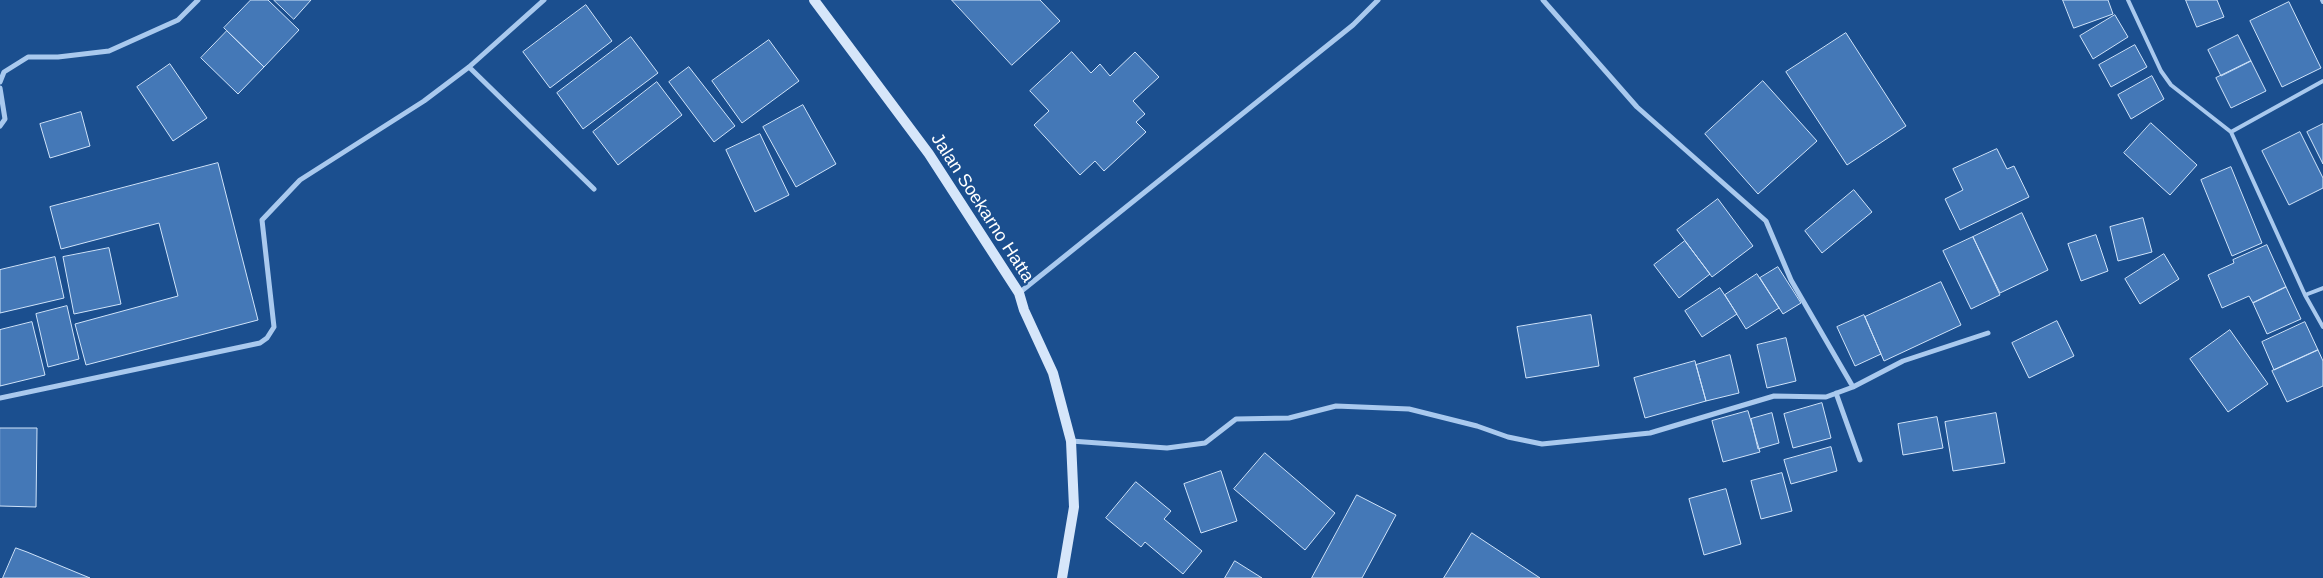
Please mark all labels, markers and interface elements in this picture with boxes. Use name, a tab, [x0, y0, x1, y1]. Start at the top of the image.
street label: Jalan Soekarno Hatta	[926, 130, 1038, 286]

